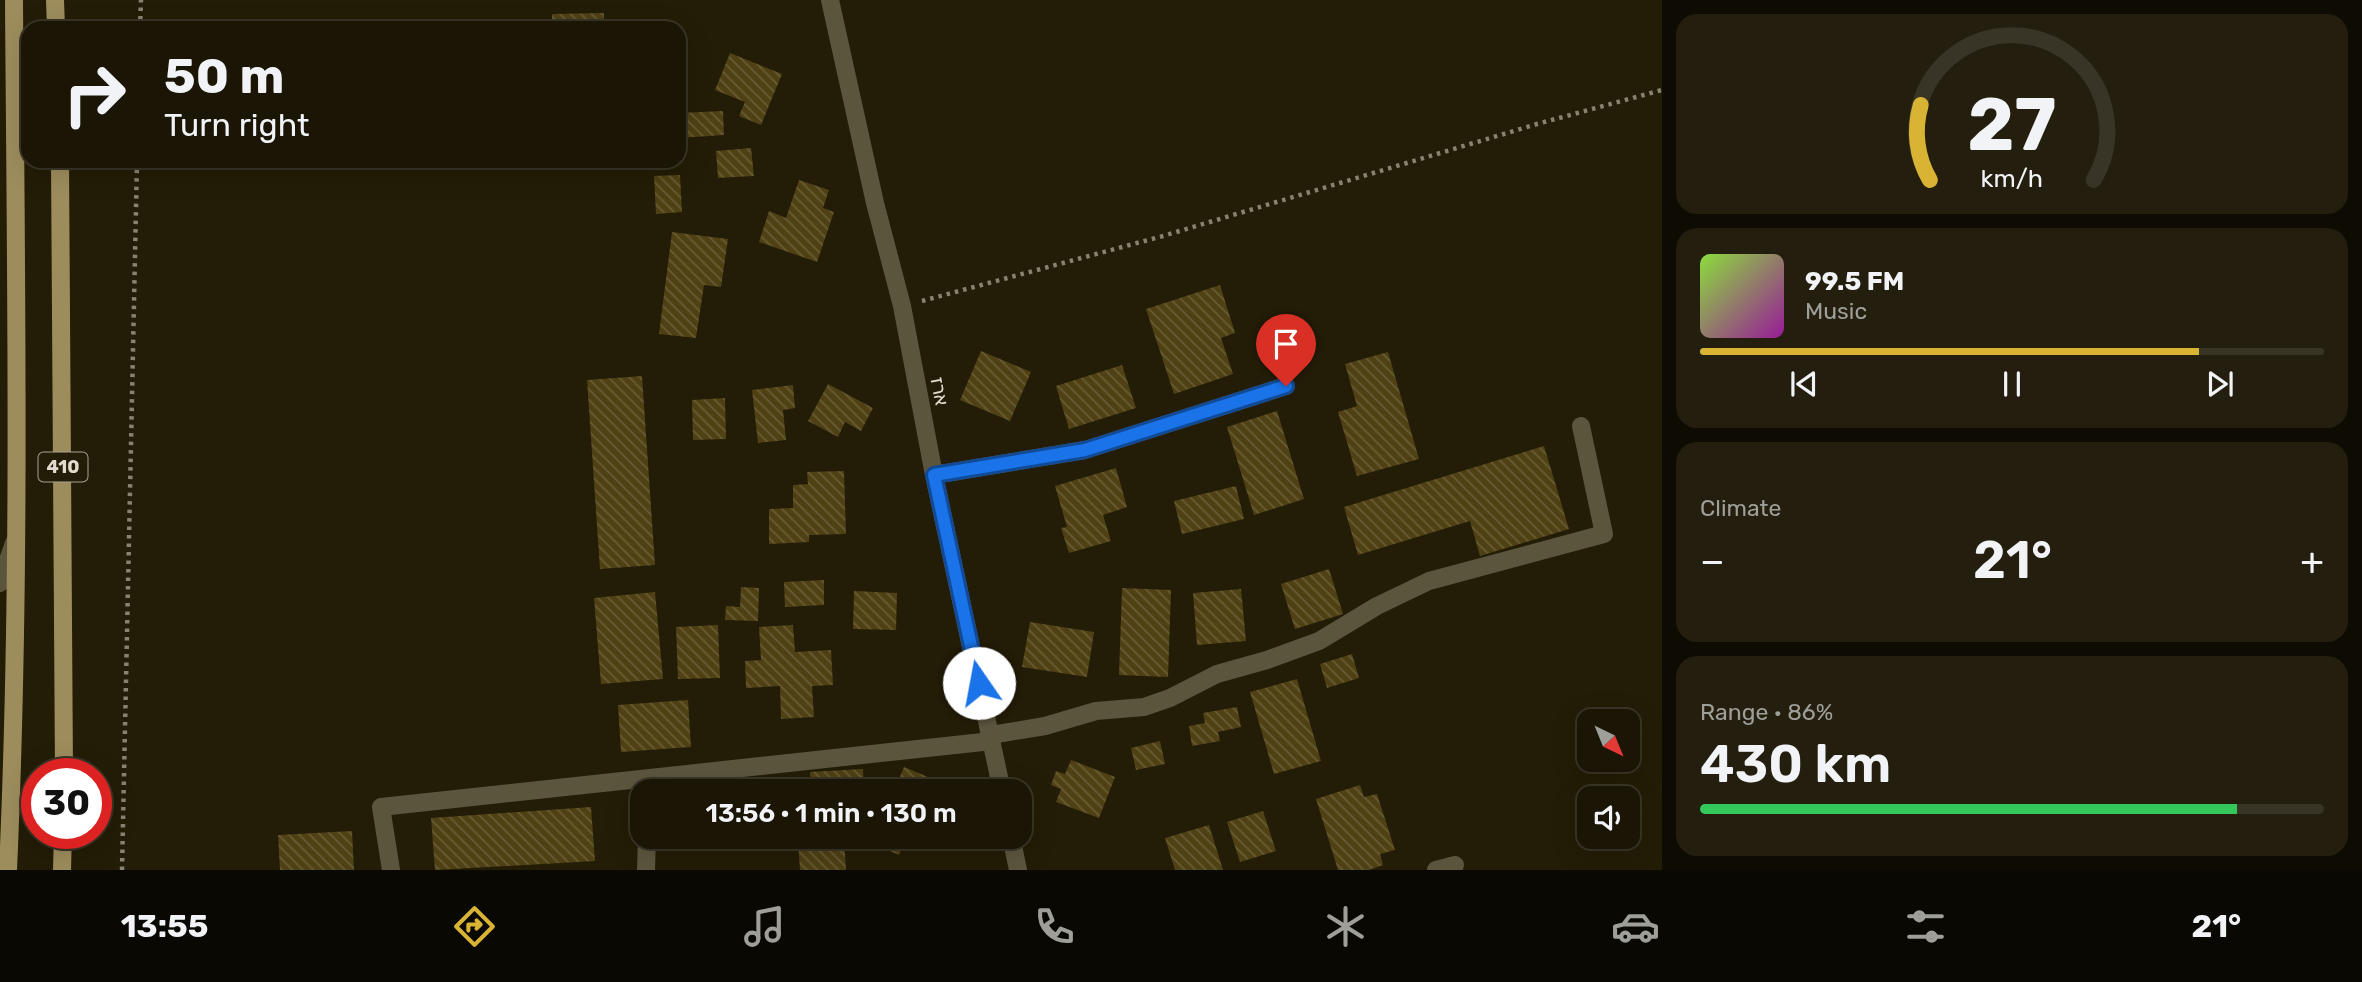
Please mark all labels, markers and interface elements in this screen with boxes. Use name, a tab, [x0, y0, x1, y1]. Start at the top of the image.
text: 50 m	[164, 47, 284, 105]
icon: right	[49, 49, 140, 140]
text: 27	[1967, 82, 2057, 168]
text: Turn right	[164, 106, 309, 144]
text: km/h	[1981, 164, 2043, 193]
text: 99.5 FM	[1805, 266, 1904, 297]
text: Music	[1805, 297, 1867, 325]
pin	[1256, 314, 1316, 386]
icon: arrive	[1267, 325, 1305, 363]
icon: previous	[1785, 365, 1823, 403]
icon: pause	[1993, 365, 2031, 403]
icon: next	[2201, 365, 2239, 403]
street label: ארז	[925, 375, 954, 407]
road number: 410	[38, 452, 88, 481]
text: Climate	[1700, 494, 1781, 522]
text: 21°	[1973, 529, 2052, 591]
text: −	[1700, 538, 1725, 584]
text: +	[2300, 538, 2324, 584]
position arrow	[942, 646, 1016, 720]
text: Range · 86%	[1700, 698, 1833, 726]
north arrow	[1577, 709, 1640, 772]
map controls	[1577, 709, 1640, 849]
text: 430 km	[1700, 733, 1891, 795]
speed limit sign: 30	[21, 758, 112, 849]
button: sound	[1577, 786, 1640, 849]
text: 13:56 · 1 min · 130 m	[705, 798, 957, 829]
icon: directions	[450, 902, 499, 951]
icon: music	[740, 902, 789, 951]
icon: phone	[1030, 902, 1079, 951]
icon: climate	[1321, 902, 1370, 951]
icon: car	[1611, 902, 1660, 951]
icon: filters	[1901, 902, 1950, 951]
text: 13:55	[121, 907, 208, 945]
text: 21°	[2191, 907, 2241, 945]

